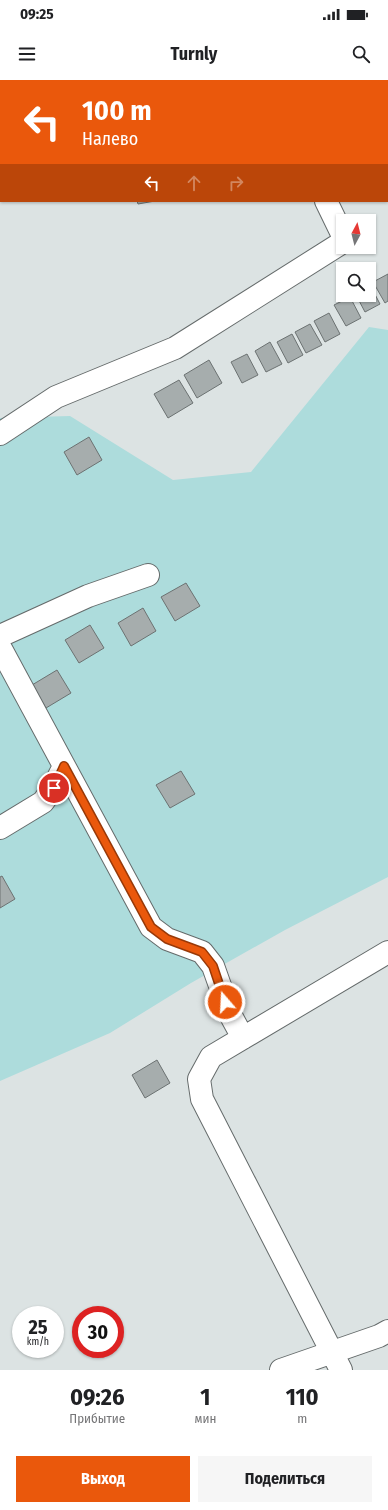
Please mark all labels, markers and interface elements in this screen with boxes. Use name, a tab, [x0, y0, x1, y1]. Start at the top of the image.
text: 09:25	[20, 5, 54, 23]
icon: menu	[16, 43, 38, 65]
text: Turnly	[171, 43, 217, 65]
icon: search	[350, 43, 372, 65]
text: 100 m	[82, 94, 152, 127]
icon: left	[16, 96, 68, 148]
text: Налево	[82, 128, 138, 150]
icon: left	[141, 172, 163, 194]
icon: ahead	[183, 172, 205, 194]
icon: right	[225, 172, 247, 194]
north arrow	[336, 214, 376, 254]
map controls	[336, 214, 376, 302]
button: search	[336, 262, 376, 302]
pin	[37, 771, 71, 805]
icon: arrive	[43, 777, 65, 799]
position arrow	[204, 981, 246, 1023]
speed limit sign: 30	[72, 1306, 124, 1358]
text: 25	[28, 1315, 48, 1339]
text: km/h	[27, 1336, 49, 1348]
text: 09:26	[70, 1383, 124, 1411]
text: 1	[200, 1383, 210, 1411]
text: 110	[286, 1383, 319, 1411]
text: Прибытие	[69, 1411, 125, 1426]
text: мин	[195, 1411, 216, 1426]
text: m	[297, 1411, 307, 1426]
button: Выход	[16, 1456, 190, 1502]
button: Поделиться	[198, 1456, 372, 1502]

